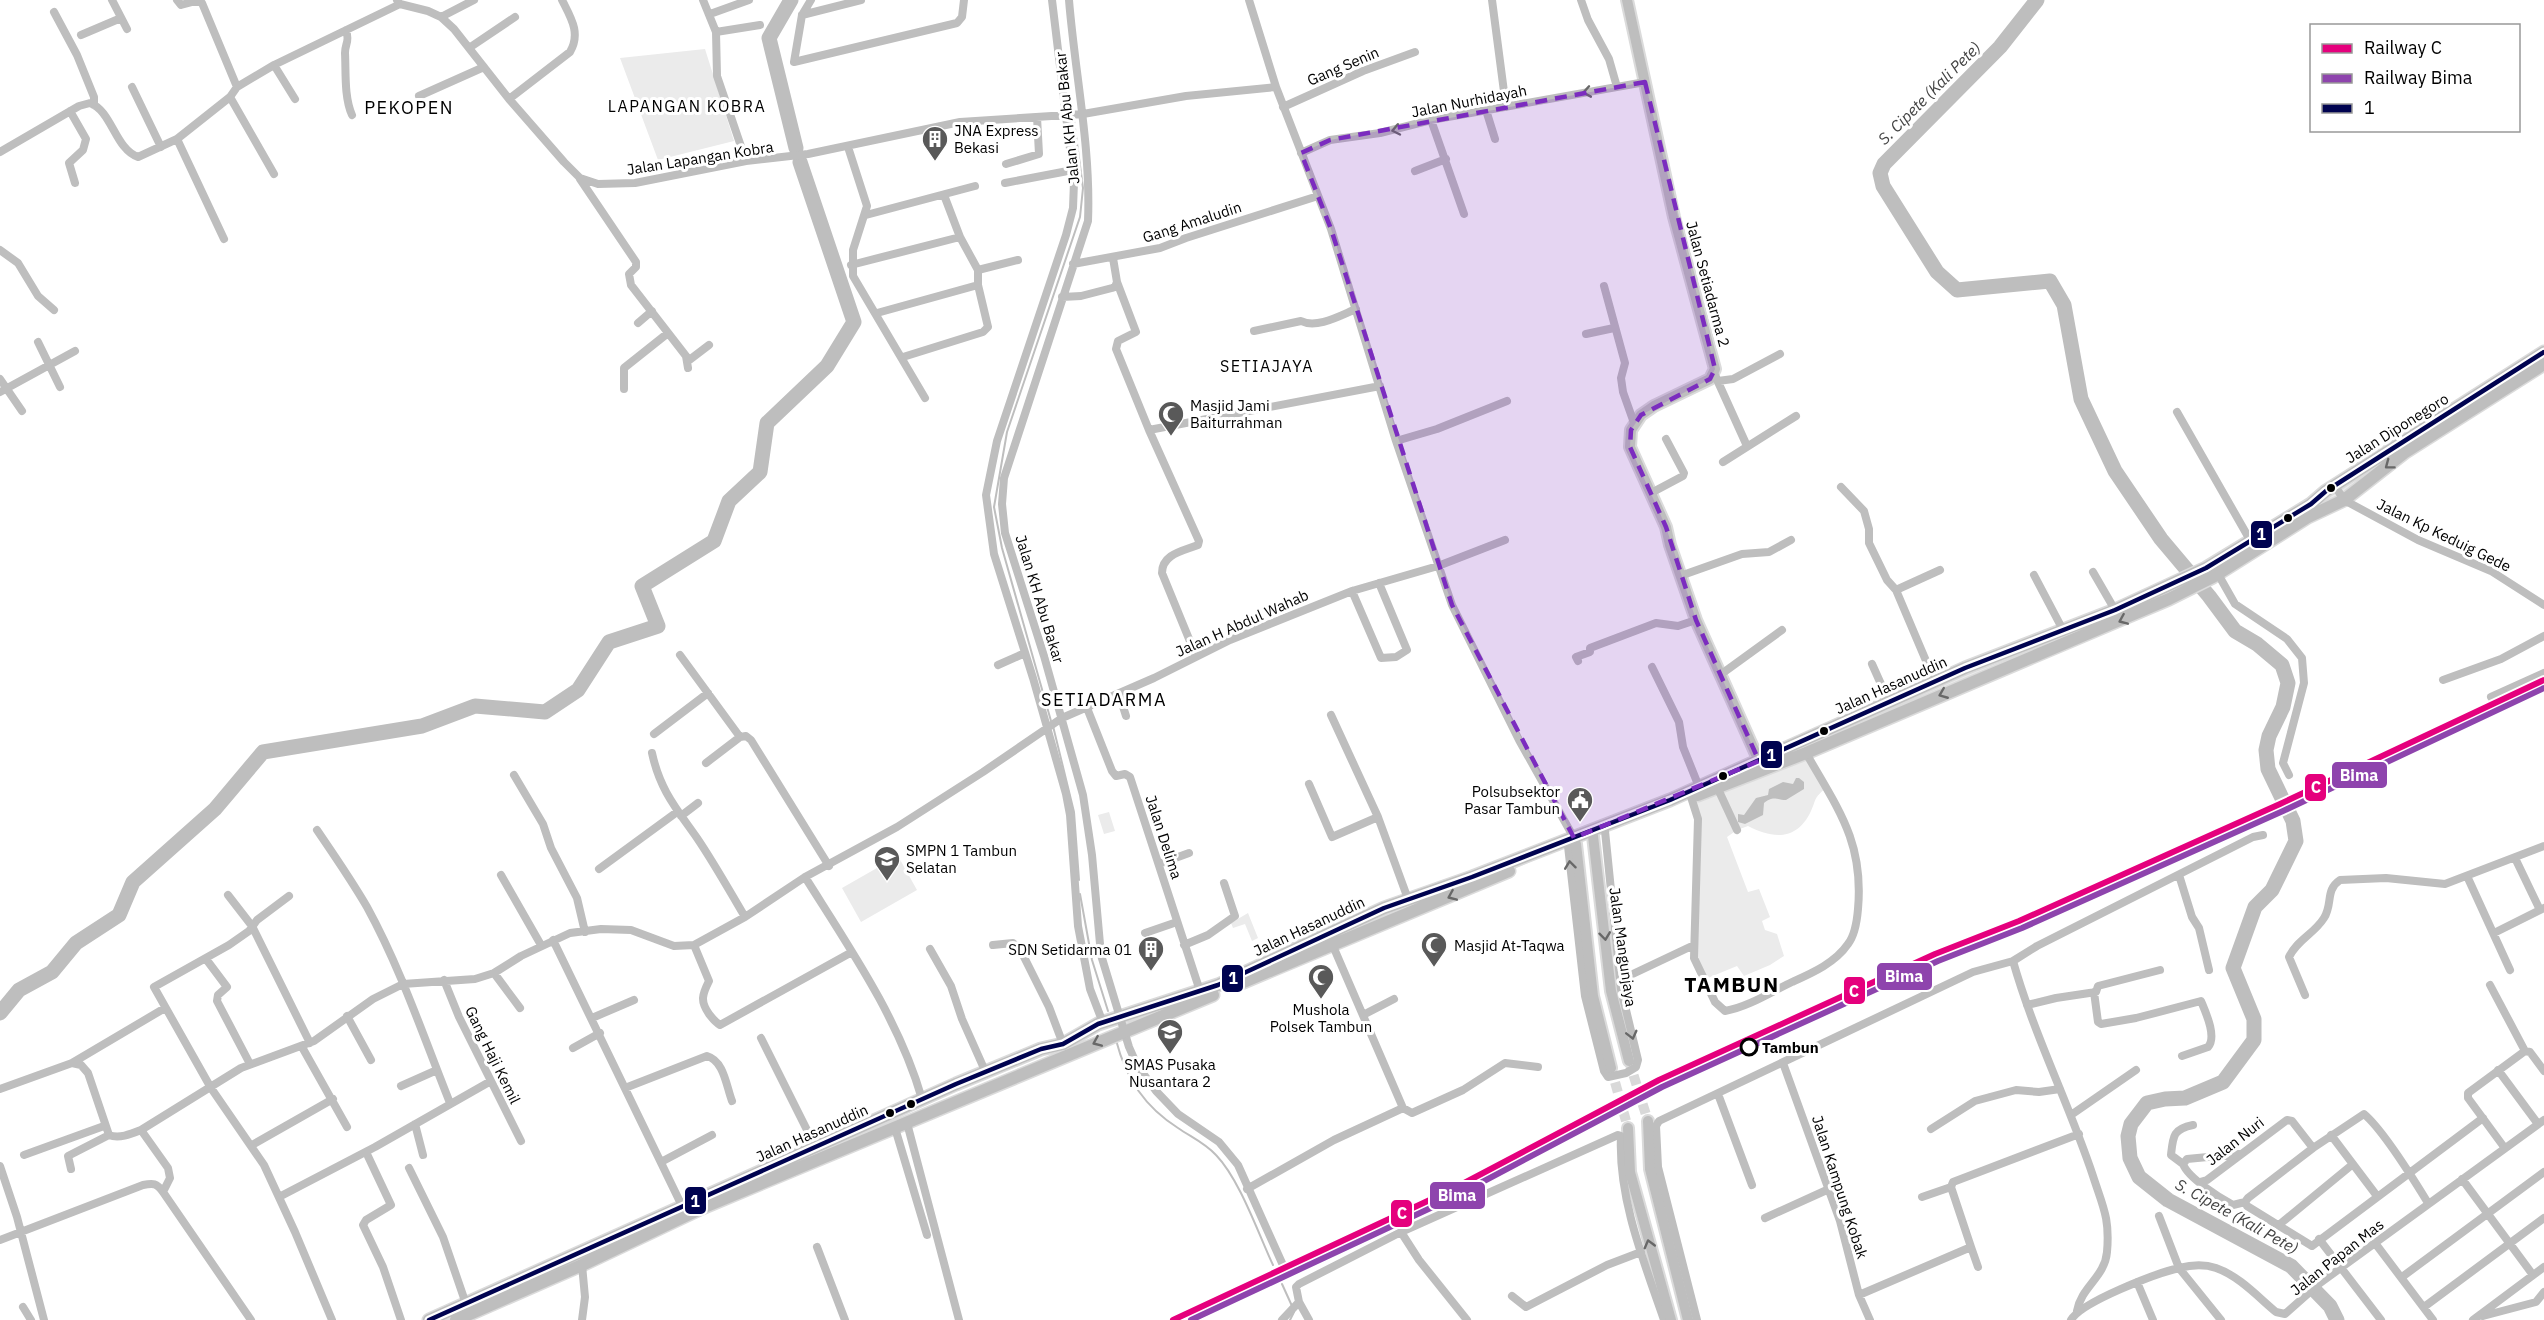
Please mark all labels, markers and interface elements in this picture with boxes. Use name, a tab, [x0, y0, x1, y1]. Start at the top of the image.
legend	[2310, 24, 2520, 132]
text: Railway C	[2364, 36, 2442, 59]
water label: S. Cipete (Kali Pete)	[1873, 37, 1985, 149]
street label: Gang Senin	[1304, 42, 1382, 90]
street label: Jalan KH Abu Bakar	[1051, 50, 1083, 185]
text: Railway Bima	[2364, 66, 2473, 89]
street label: Jalan Nurhidayah	[1410, 80, 1528, 122]
one-way arrow	[1583, 85, 1593, 98]
district label: PEKOPEN	[364, 96, 454, 119]
district label: LAPANGAN KOBRA	[608, 96, 766, 116]
text: 1	[2364, 96, 2375, 119]
place label: JNA Express Bekasi	[954, 121, 1039, 157]
one-way arrow	[1391, 123, 1401, 136]
building icon: JNA Express Bekasi	[920, 124, 950, 162]
street label: Jalan Lapangan Kobra	[625, 137, 775, 179]
street label: Gang Amaludin	[1140, 197, 1244, 247]
street label: Jalan Setiadarma 2	[1682, 219, 1734, 349]
district label: SETIAJAYA	[1220, 356, 1314, 376]
street label: Jalan Diponegoro	[2342, 389, 2452, 467]
place label: Masjid Jami Baiturrahman	[1190, 396, 1282, 432]
mosque icon: Masjid Jami Baiturrahman	[1156, 399, 1186, 437]
one-way arrow	[2385, 457, 2396, 468]
unlabelled marker	[2325, 482, 2337, 494]
street label: Jalan Kp Keduig Gede	[2374, 494, 2514, 576]
unlabelled marker	[2282, 512, 2294, 524]
line badge: 1	[2250, 520, 2273, 549]
text: 1	[2256, 524, 2266, 544]
street label: Jalan KH Abu Bakar	[1011, 533, 1069, 666]
street label: Jalan H Abdul Wahab	[1173, 585, 1311, 661]
one-way arrow	[2118, 612, 2129, 624]
street label: Jalan Hasanuddin	[1832, 652, 1950, 718]
one-way arrow	[1938, 687, 1949, 700]
district label: SETIADARMA	[1041, 688, 1167, 711]
unlabelled marker	[1818, 725, 1830, 737]
line badge: 1	[1760, 740, 1783, 769]
text: 1	[1766, 745, 1776, 765]
line badge: Bima	[2331, 761, 2388, 789]
text: Bima	[2340, 765, 2378, 785]
unlabelled marker	[1717, 770, 1729, 782]
line badge: C	[2304, 773, 2327, 802]
text: C	[2311, 777, 2321, 797]
place label: Polsubsektor Pasar Tambun	[1464, 782, 1560, 818]
public building icon: Polsubsektor Pasar Tambun	[1565, 785, 1595, 823]
street label: Jalan Delima	[1142, 793, 1186, 881]
place label: SMPN 1 Tambun Selatan	[906, 841, 1017, 877]
school or university icon: SMPN 1 Tambun Selatan	[872, 844, 902, 882]
one-way arrow	[1564, 861, 1577, 870]
street label: Jalan Mangunjaya	[1605, 886, 1641, 1008]
one-way arrow	[1447, 888, 1458, 900]
street label: Jalan Hasanuddin	[1250, 892, 1368, 960]
mosque icon: Masjid At-Taqwa	[1419, 930, 1449, 968]
one-way arrow	[1598, 931, 1611, 940]
building icon: SDN Setidarma 01	[1136, 934, 1166, 972]
place label: Masjid At-Taqwa	[1454, 936, 1565, 955]
place label: SDN Setidarma 01	[1008, 940, 1132, 959]
mosque icon: Mushola Polsek Tambun	[1306, 962, 1336, 1000]
line badge: Bima	[1876, 962, 1933, 991]
line badge: 1	[1221, 964, 1244, 993]
text: Bima	[1885, 966, 1923, 986]
text: 1	[1228, 968, 1238, 988]
district label: TAMBUN	[1684, 970, 1780, 998]
line badge: C	[1843, 976, 1866, 1005]
text: C	[1849, 981, 1859, 1001]
place label: Mushola Polsek Tambun	[1270, 1000, 1372, 1036]
street label: Gang Haji Kemil	[461, 1003, 525, 1107]
school or university icon: SMAS Pusaka Nusantara 2	[1155, 1017, 1185, 1055]
one-way arrow	[1624, 1030, 1637, 1040]
one-way arrow	[1092, 1035, 1103, 1047]
marker: Tambun	[1740, 1038, 1758, 1056]
place label: Tambun	[1762, 1038, 1819, 1057]
place label: SMAS Pusaka Nusantara 2	[1124, 1055, 1216, 1091]
unlabelled marker	[905, 1098, 917, 1110]
street label: Jalan Hasanuddin	[753, 1100, 871, 1166]
unlabelled marker	[884, 1107, 896, 1119]
street label: Jalan Kampung Kobak	[1808, 1113, 1872, 1261]
street label: Jalan Nuri	[2202, 1113, 2268, 1169]
water label: S. Cipete (Kali Pete)	[2172, 1174, 2302, 1258]
line badge: Bima	[1429, 1181, 1486, 1210]
text: Bima	[1438, 1185, 1476, 1205]
line badge: 1	[684, 1186, 707, 1215]
text: 1	[690, 1191, 700, 1211]
line badge: C	[1390, 1199, 1413, 1228]
text: C	[1397, 1203, 1407, 1223]
street label: Jalan Papan Mas	[2287, 1215, 2387, 1299]
one-way arrow	[1644, 1239, 1656, 1249]

